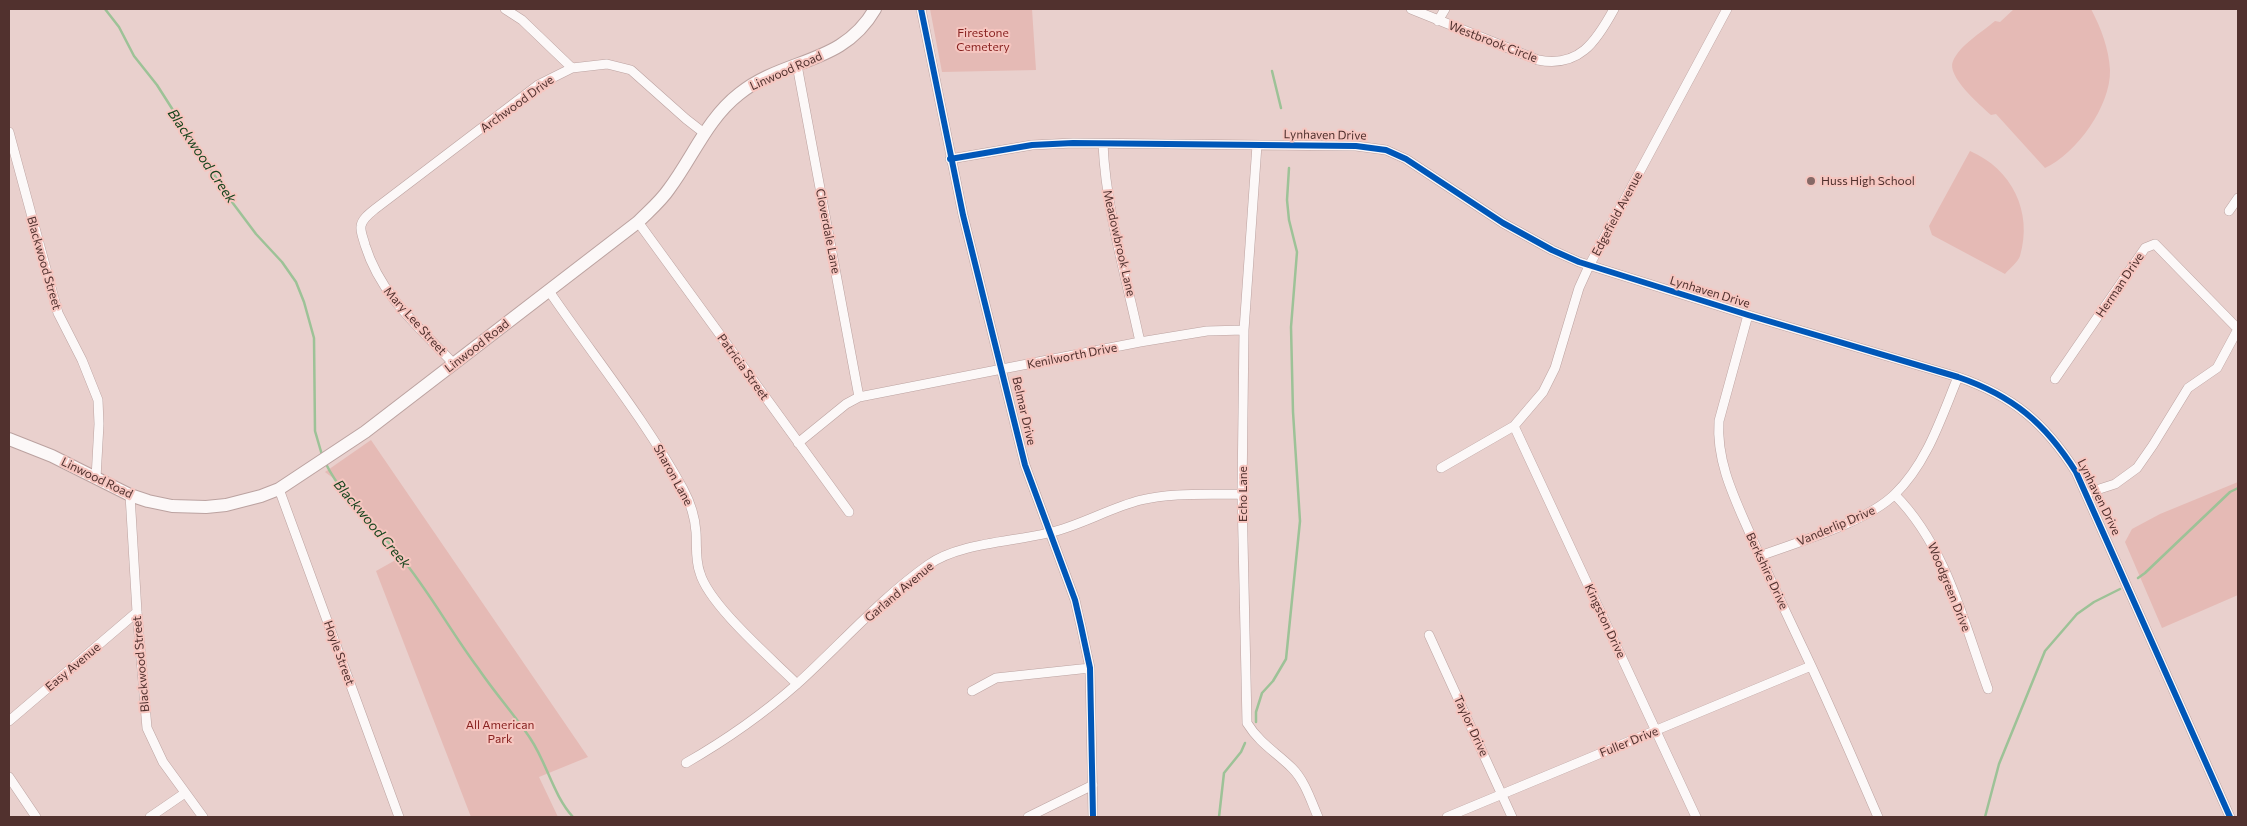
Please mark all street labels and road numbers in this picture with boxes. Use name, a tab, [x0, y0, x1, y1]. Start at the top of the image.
street label: Westbrook Circle	[1446, 18, 1540, 66]
street label: Linwood Road	[748, 49, 824, 93]
street label: Archwood Drive	[477, 72, 557, 136]
street label: Lynhaven Drive	[1283, 127, 1367, 143]
street label: Edgefield Avenue	[1589, 170, 1645, 258]
street label: Cloverdale Lane	[813, 187, 843, 275]
street label: Meadowbrook Lane	[1100, 188, 1138, 298]
street label: Blackwood Street	[24, 215, 64, 311]
street label: Herman Drive	[2093, 250, 2147, 320]
street label: Lynhaven Drive	[1668, 273, 1752, 311]
street label: Mary Lee Street	[381, 284, 449, 358]
street label: Linwood Road	[442, 316, 512, 376]
street label: Patricia Street	[714, 331, 772, 403]
street label: Kenilworth Drive	[1026, 340, 1118, 372]
street label: Belmar Drive	[1009, 375, 1039, 447]
street label: Sharon Lane	[650, 442, 696, 508]
street label: Linwood Road	[59, 455, 135, 501]
street label: Lynhaven Drive	[2074, 457, 2124, 537]
street label: Echo Lane	[1236, 466, 1250, 522]
street label: Vanderlip Drive	[1795, 503, 1877, 549]
street label: Berkshire Drive	[1743, 530, 1791, 612]
street label: Woodgreen Drive	[1925, 540, 1973, 634]
street label: Garland Avenue	[862, 559, 936, 625]
street label: Kingston Drive	[1582, 582, 1628, 660]
street label: Blackwood Street	[130, 615, 152, 713]
street label: Hoyle Street	[321, 619, 357, 687]
street label: Easy Avenue	[43, 640, 103, 694]
street label: Taylor Drive	[1451, 693, 1491, 759]
street label: Fuller Drive	[1598, 724, 1660, 760]

